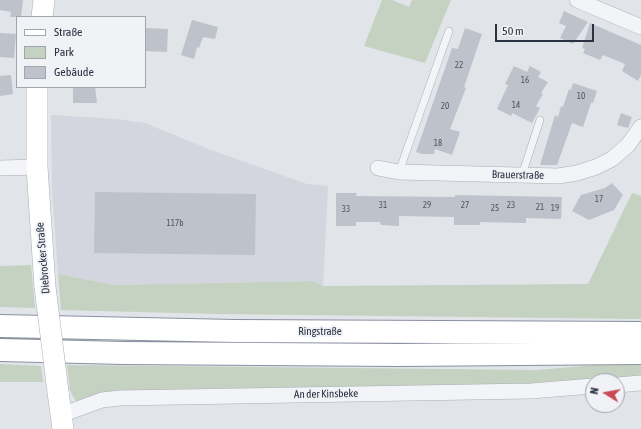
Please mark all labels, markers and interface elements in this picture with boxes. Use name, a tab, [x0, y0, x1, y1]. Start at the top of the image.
legend	[16, 16, 146, 88]
scale bar	[497, 16, 596, 42]
text: 50 m	[502, 24, 524, 38]
text: Straße	[54, 25, 82, 39]
text: Park	[54, 45, 74, 59]
house number: 22	[455, 60, 463, 70]
text: Gebäude	[54, 65, 94, 79]
house number: 16	[521, 75, 529, 85]
house number: 10	[577, 91, 585, 101]
house number: 14	[512, 100, 520, 110]
house number: 20	[441, 101, 449, 111]
house number: 18	[434, 138, 442, 148]
street label: Brauerstraße	[492, 168, 544, 182]
house number: 17	[595, 194, 603, 204]
house number: 31	[379, 200, 387, 210]
house number: 29	[423, 200, 431, 210]
house number: 27	[461, 200, 469, 210]
house number: 23	[507, 200, 515, 210]
house number: 21	[536, 202, 544, 212]
house number: 25	[491, 203, 499, 213]
house number: 19	[551, 203, 559, 213]
house number: 33	[342, 204, 350, 214]
house number: 117b	[167, 218, 183, 228]
street label: Diebrocker Straße	[33, 222, 53, 294]
street label: Ringstraße	[298, 325, 342, 339]
north arrow	[585, 373, 625, 413]
street label: An der Kinsbeke	[294, 387, 358, 401]
text: N	[588, 387, 601, 395]

